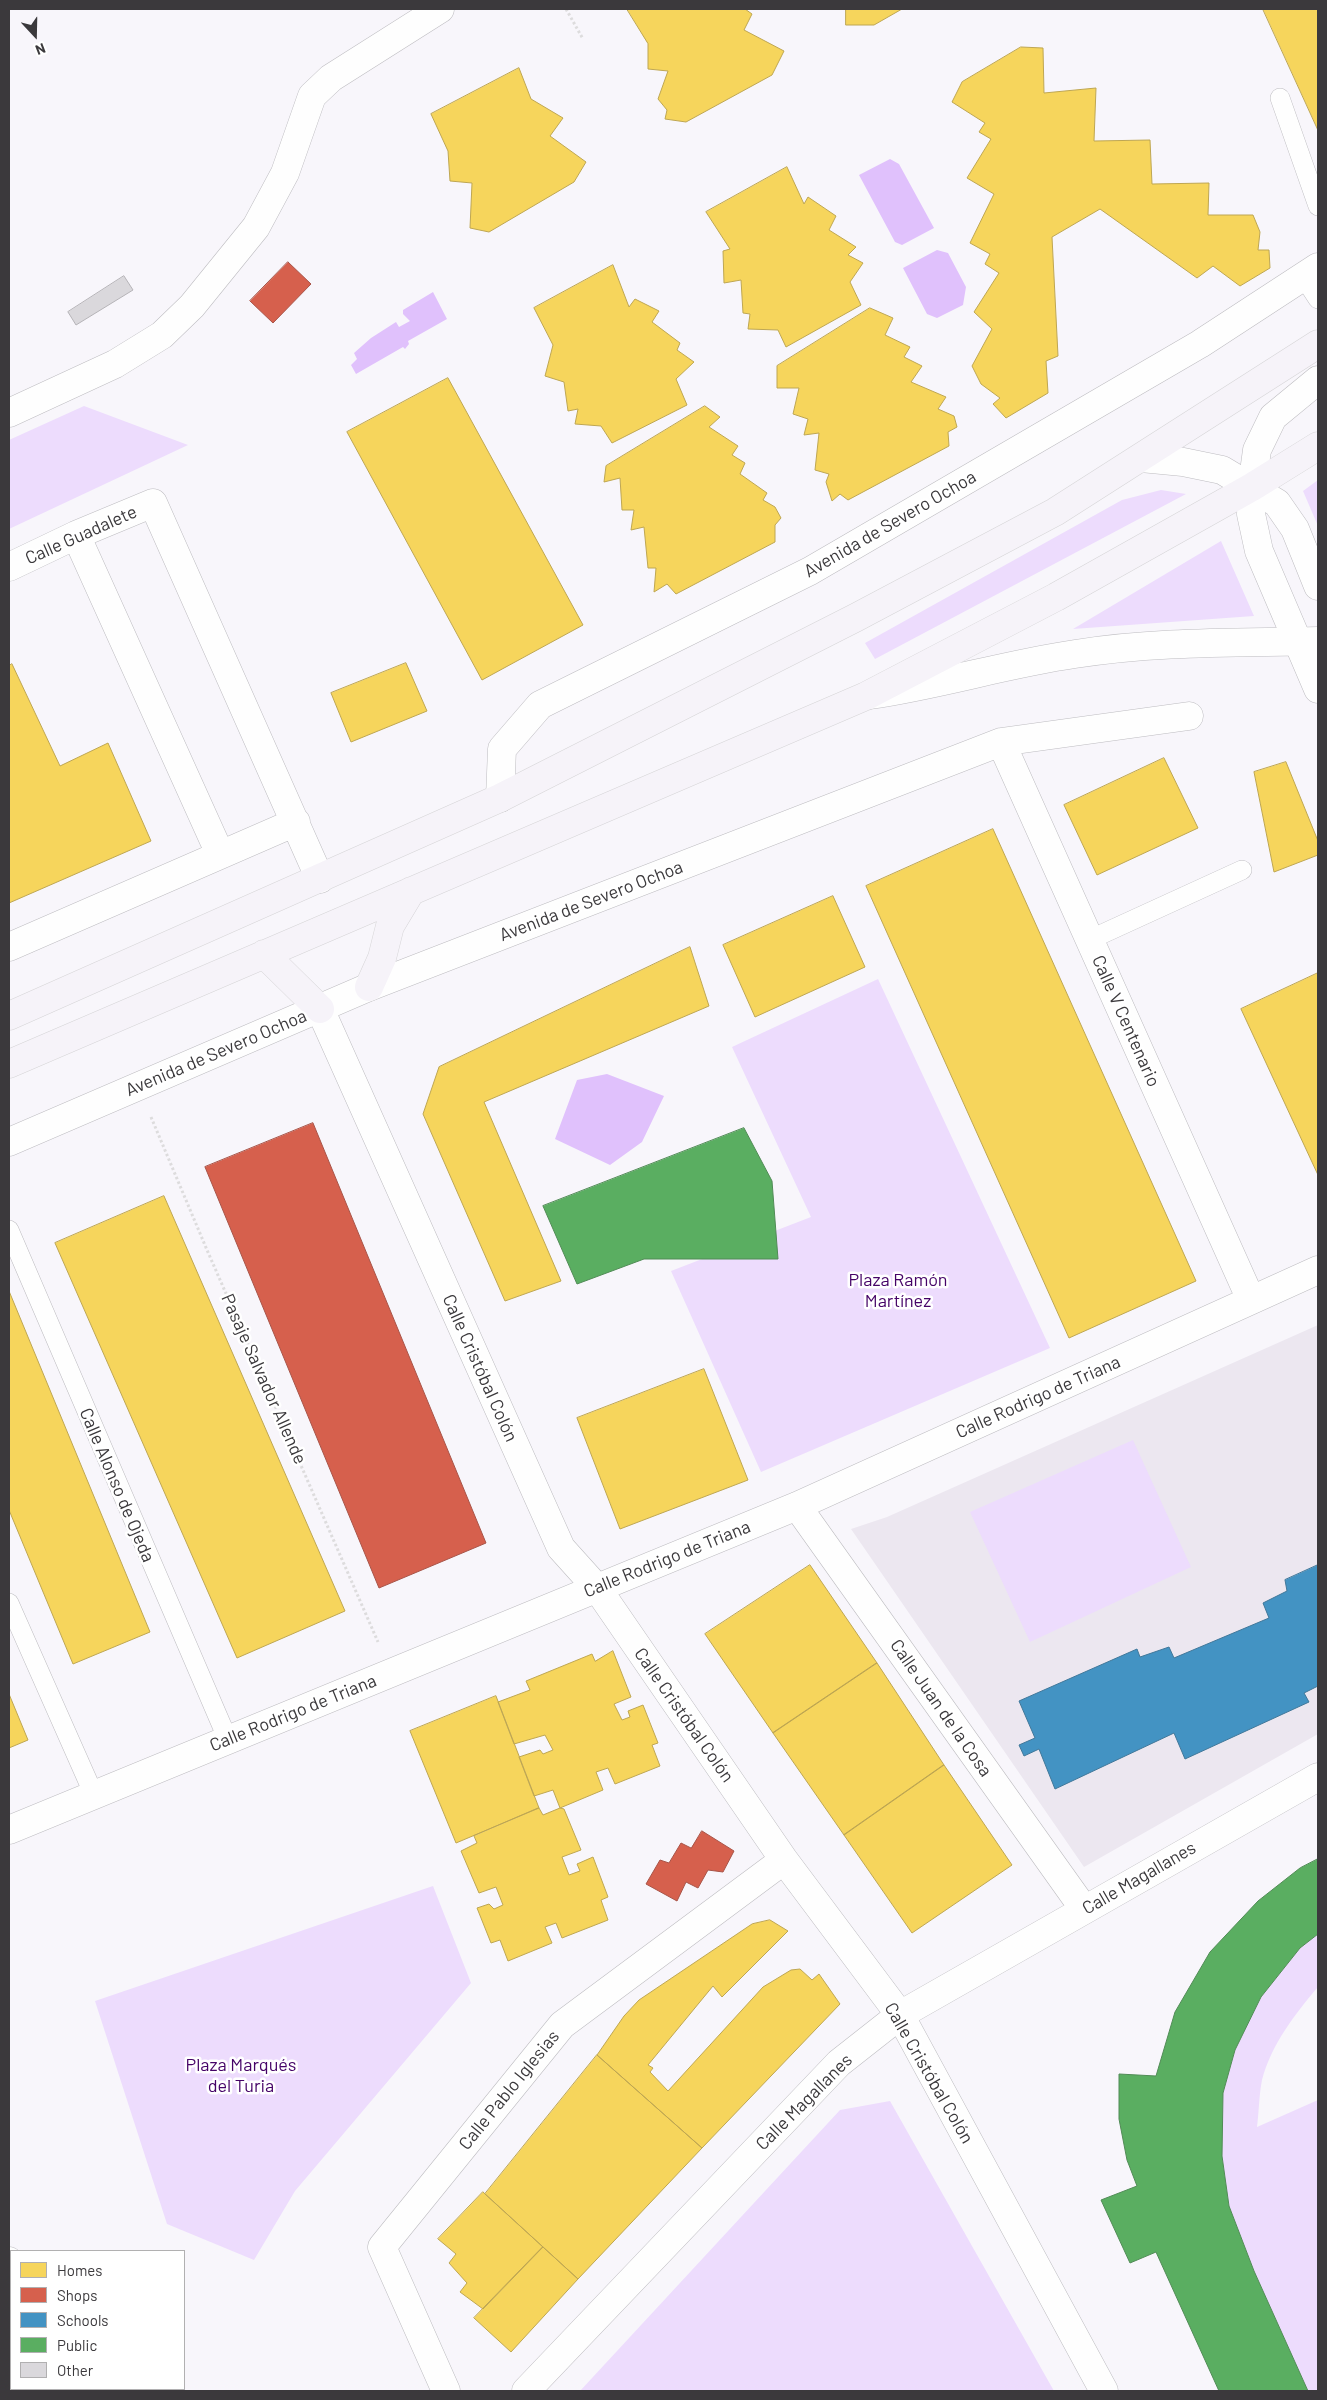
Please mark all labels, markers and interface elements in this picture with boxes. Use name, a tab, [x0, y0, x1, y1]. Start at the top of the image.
north arrow	[10, 10, 60, 60]
text: N	[33, 40, 48, 59]
street label: Avenida de Severo Ochoa	[800, 466, 980, 582]
street label: Calle Guadalete	[22, 501, 140, 569]
street label: Avenida de Severo Ochoa	[496, 856, 686, 946]
street label: Calle V Centenario	[1087, 952, 1165, 1090]
street label: Avenida de Severo Ochoa	[122, 1005, 310, 1101]
park label: Plaza Ramón Martínez	[848, 1269, 948, 1312]
street label: Pasaje Salvador Allende	[217, 1290, 311, 1468]
street label: Calle Cristóbal Colón	[438, 1291, 522, 1445]
street label: Calle Rodrigo de Triana	[952, 1351, 1124, 1443]
street label: Calle Alonso de Ojeda	[75, 1405, 159, 1565]
street label: Calle Rodrigo de Triana	[581, 1516, 753, 1602]
street label: Calle Juan de la Cosa	[886, 1635, 996, 1781]
street label: Calle Cristóbal Colón	[630, 1644, 738, 1786]
street label: Calle Rodrigo de Triana	[207, 1670, 379, 1756]
street label: Calle Magallanes	[1078, 1837, 1200, 1919]
street label: Calle Cristóbal Colón	[880, 1999, 978, 2147]
street label: Calle Pablo Iglesias	[454, 2026, 564, 2154]
street label: Calle Magallanes	[751, 2049, 857, 2155]
park label: Plaza Marqués del Turia	[186, 2054, 296, 2096]
legend	[10, 2250, 185, 2390]
text: Homes	[57, 2261, 102, 2279]
text: Shops	[57, 2286, 97, 2304]
text: Schools	[57, 2311, 109, 2329]
text: Public	[57, 2336, 97, 2354]
text: Other	[57, 2361, 93, 2379]

